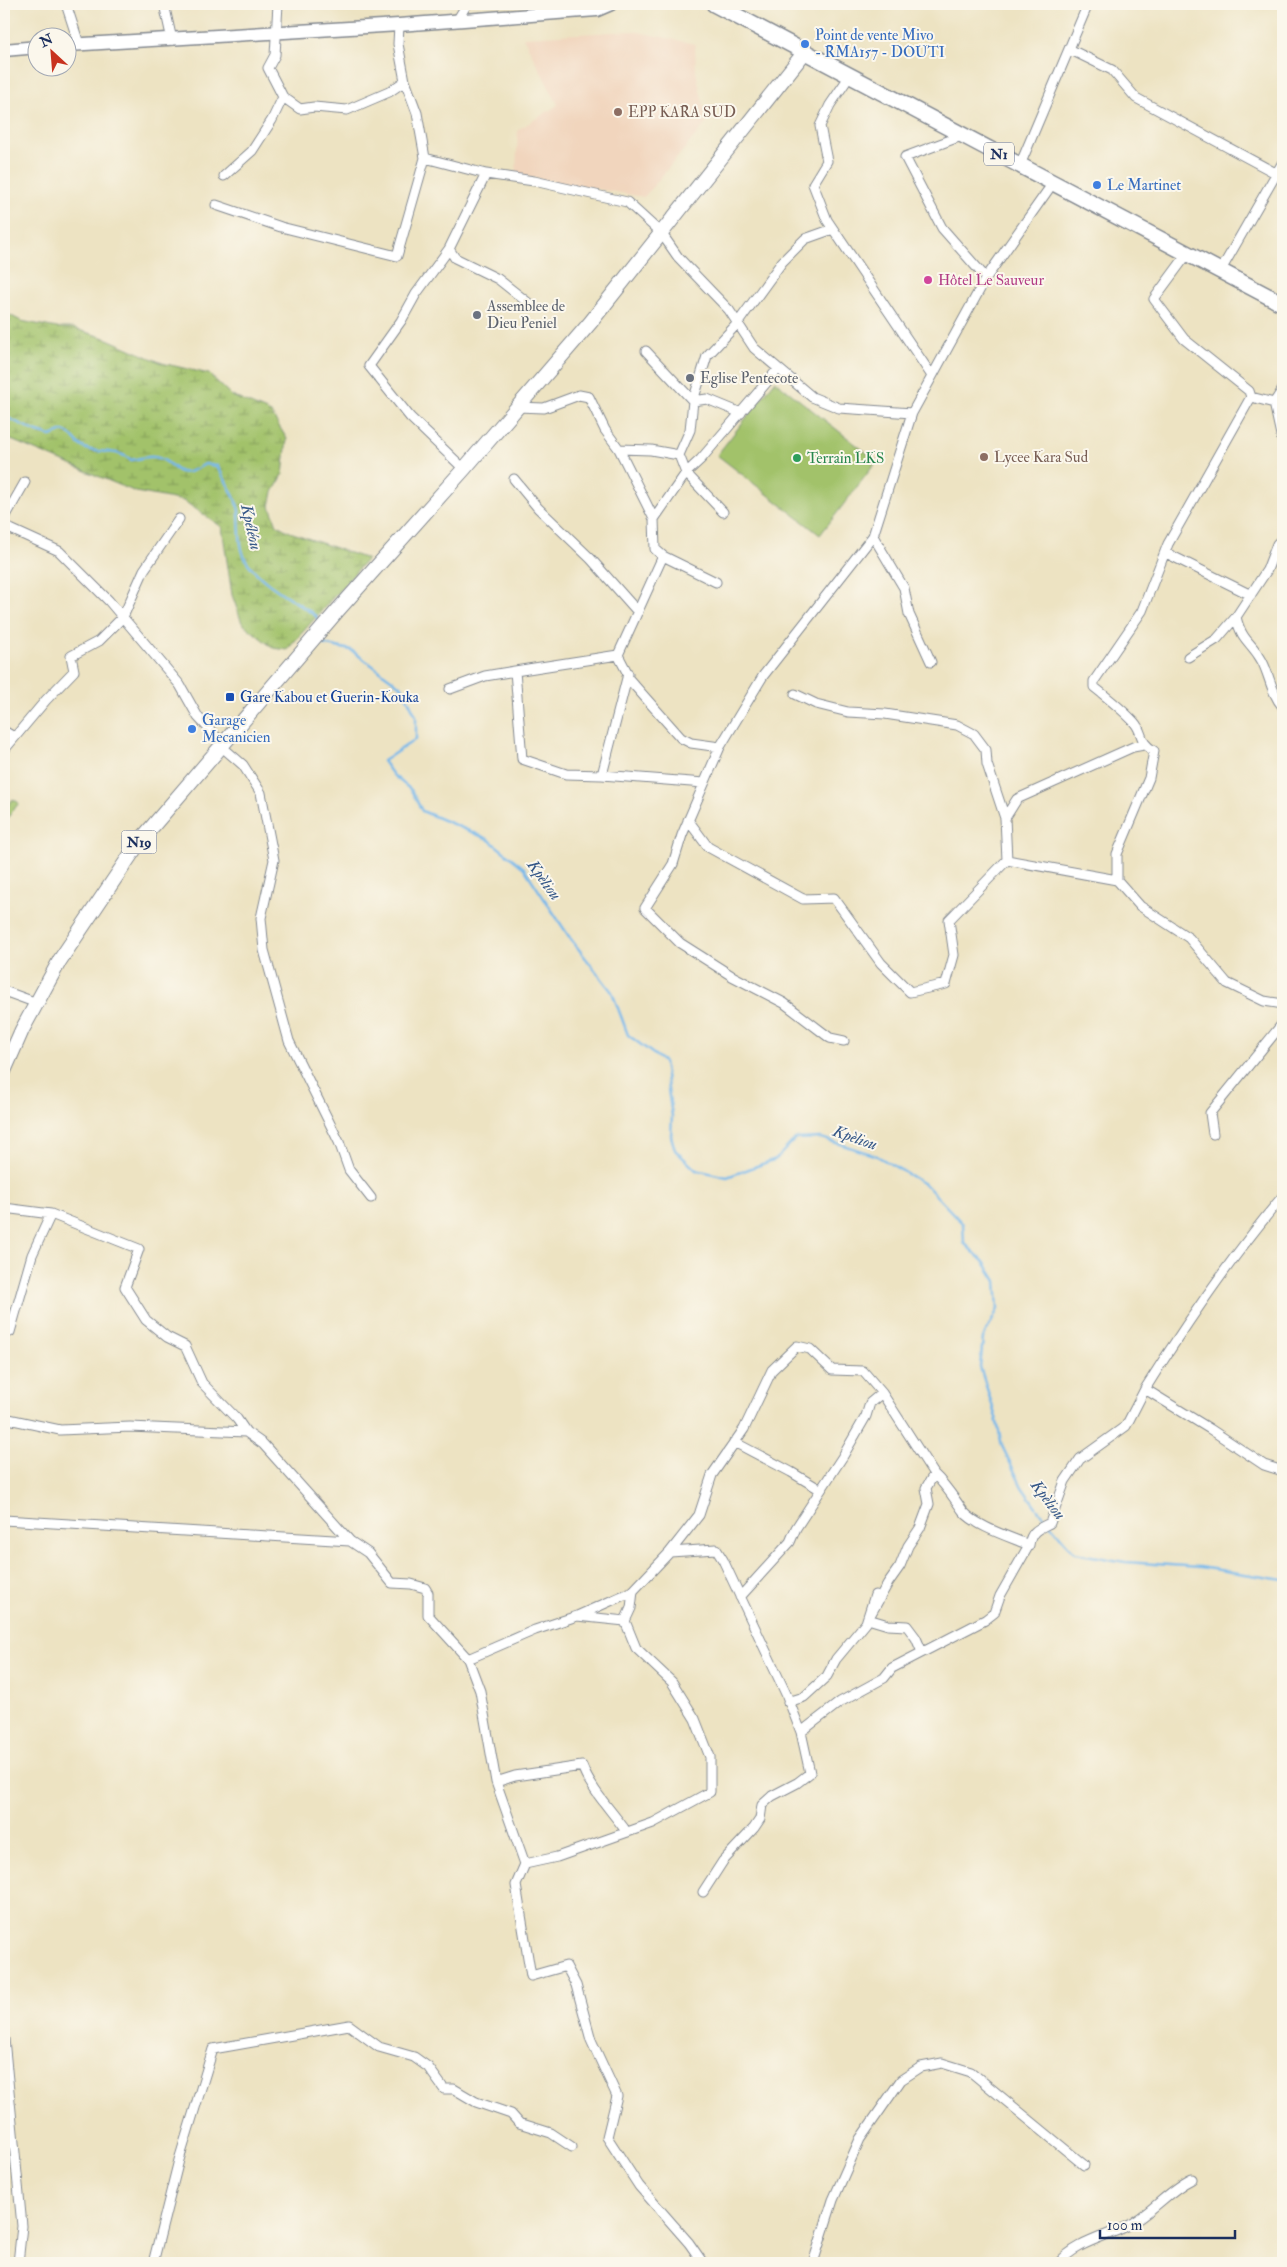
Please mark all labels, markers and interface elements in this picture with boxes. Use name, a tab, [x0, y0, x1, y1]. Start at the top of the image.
place label: Point de vente Mivo - RMA157 - DOUTI	[815, 26, 945, 62]
north arrow	[28, 28, 78, 78]
text: N	[36, 30, 56, 52]
marker: Point de vente Mivo - RMA157 - DOUTI	[799, 38, 811, 50]
place label: EPP KARA SUD	[628, 103, 736, 122]
marker: EPP KARA SUD	[612, 106, 624, 118]
road number: N1	[984, 142, 1014, 166]
place label: Le Martinet	[1107, 176, 1181, 195]
marker: Le Martinet	[1091, 179, 1103, 191]
place label: Hôtel Le Sauveur	[938, 271, 1044, 290]
marker: Hôtel Le Sauveur	[922, 274, 934, 286]
place label: Assemblee de Dieu Peniel	[486, 297, 565, 333]
marker: Assemblee de Dieu Peniel	[471, 309, 483, 321]
place label: Eglise Pentecote	[700, 369, 798, 388]
marker: Eglise Pentecote	[684, 372, 696, 384]
place label: Lycee Kara Sud	[994, 448, 1089, 467]
place label: Terrain LKS	[807, 449, 884, 468]
marker: Lycee Kara Sud	[978, 451, 990, 463]
marker: Terrain LKS	[791, 452, 803, 464]
water label: Kpéléou	[236, 501, 266, 552]
place label: Gare Kabou et Guerin-Kouka	[240, 688, 420, 707]
marker: Gare Kabou et Guerin-Kouka	[224, 691, 236, 703]
place label: Garage Mecanicien	[202, 711, 271, 747]
marker: Garage Mecanicien	[186, 723, 198, 735]
road number: N19	[122, 830, 156, 854]
water label: Kpèliou	[522, 855, 566, 904]
water label: Kpèliou	[829, 1121, 880, 1155]
water label: Kpèliou	[1026, 1475, 1070, 1524]
scale bar	[1100, 2207, 1234, 2239]
text: 100 m	[1107, 2216, 1143, 2235]

